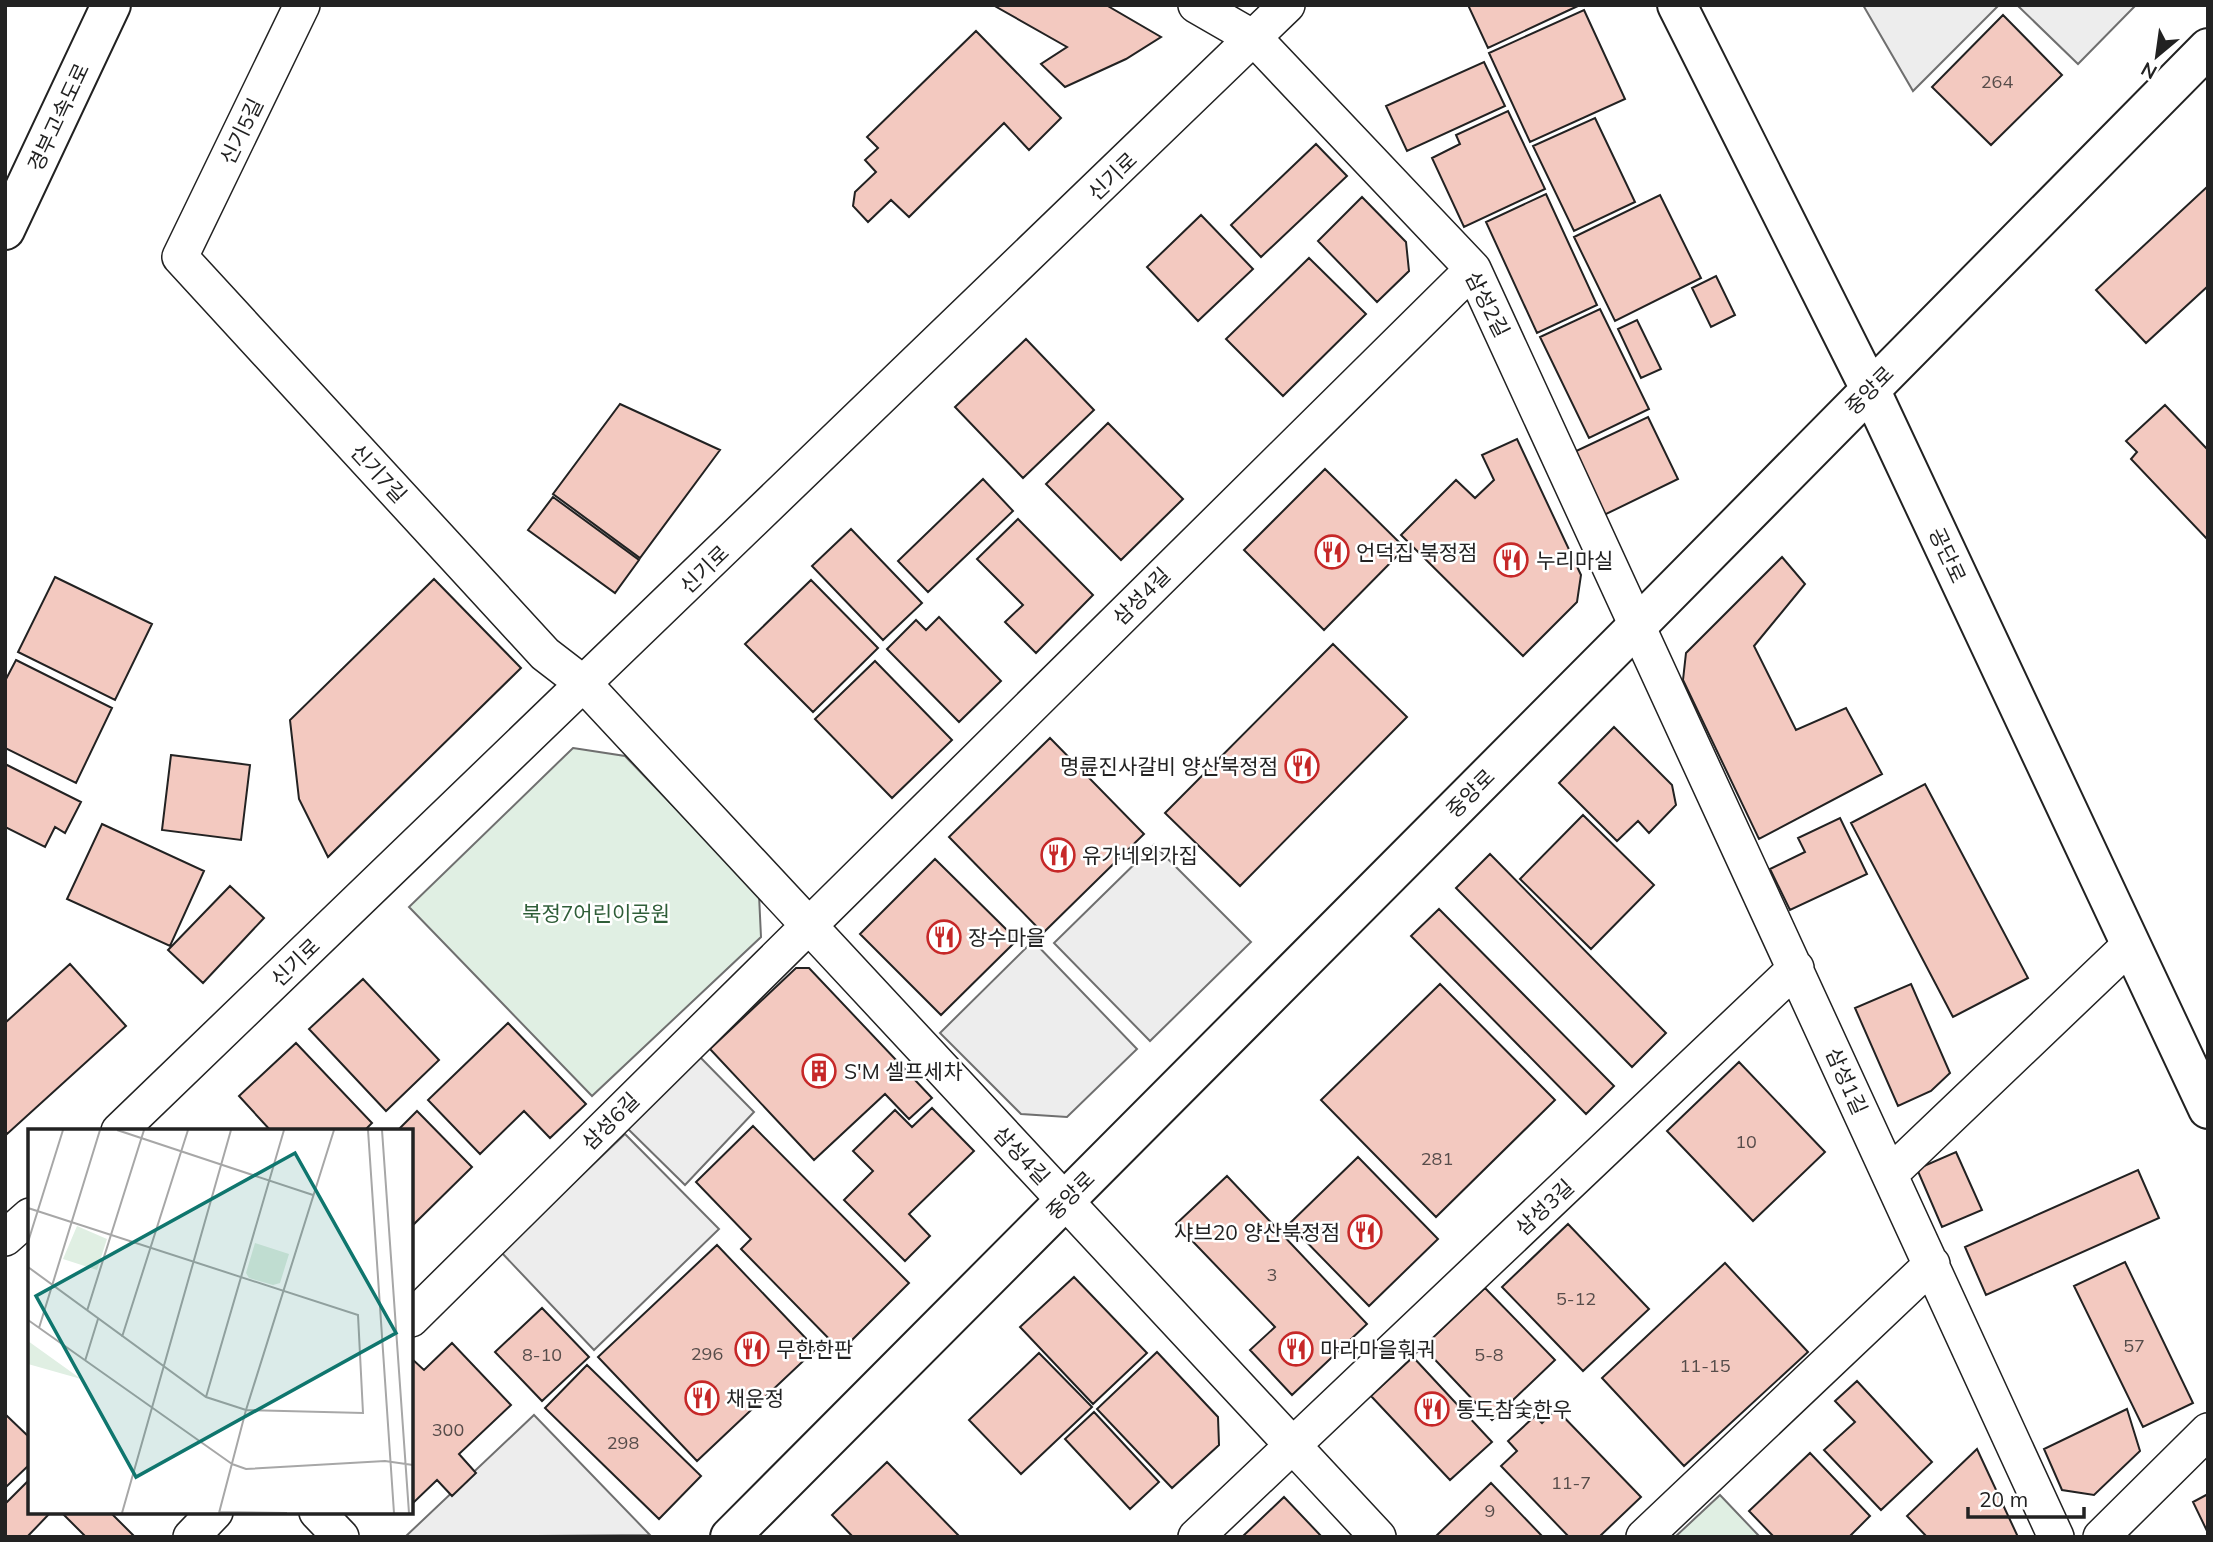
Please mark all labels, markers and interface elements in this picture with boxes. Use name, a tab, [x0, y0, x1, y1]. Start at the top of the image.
north arrow	[2122, 21, 2192, 91]
text: N	[2137, 57, 2161, 85]
street label: 경부고속도로	[22, 59, 94, 175]
house number: 264	[1981, 70, 2013, 93]
street label: 신기5길	[214, 94, 268, 168]
street label: 신기로	[1082, 147, 1142, 205]
street label: 삼성2길	[1460, 267, 1516, 341]
street label: 중앙로	[1839, 360, 1899, 420]
street label: 신기7길	[345, 438, 413, 508]
street label: 공단로	[1924, 523, 1972, 587]
restaurant icon: 언덕집 북정점	[1313, 533, 1351, 571]
place label: 언덕집 북정점	[1356, 539, 1477, 565]
street label: 신기로	[674, 540, 734, 598]
restaurant icon: 누리마실	[1492, 541, 1530, 579]
place label: 누리마실	[1536, 547, 1613, 573]
street label: 삼성4길	[1107, 562, 1175, 630]
restaurant icon: 명륜진사갈비 양산북정점	[1283, 747, 1321, 785]
place label: 명륜진사갈비 양산북정점	[1060, 753, 1278, 779]
street label: 중앙로	[1440, 763, 1500, 823]
restaurant icon: 유가네외가집	[1039, 836, 1077, 874]
place label: 유가네외가집	[1082, 842, 1198, 868]
park label: 북정7어린이공원	[522, 900, 670, 926]
restaurant icon: 장수마을	[925, 918, 963, 956]
place label: 장수마을	[968, 924, 1045, 950]
street label: 신기로	[265, 933, 325, 991]
street label: 삼성1길	[1821, 1043, 1873, 1119]
building icon: S'M 셀프세차	[800, 1052, 838, 1090]
place label: S'M 셀프세차	[844, 1058, 963, 1084]
street label: 삼성6길	[576, 1087, 644, 1155]
street label: 삼성4길	[988, 1120, 1056, 1190]
inset map	[28, 1129, 413, 1514]
house number: 10	[1735, 1130, 1757, 1153]
house number: 281	[1421, 1147, 1453, 1170]
street label: 중앙로	[1040, 1165, 1100, 1225]
street label: 삼성3길	[1509, 1173, 1579, 1241]
restaurant icon: 샤브20 양산북정점	[1346, 1213, 1384, 1251]
place label: 샤브20 양산북정점	[1174, 1219, 1340, 1245]
house number: 3	[1267, 1263, 1277, 1286]
house number: 5-12	[1556, 1287, 1596, 1310]
restaurant icon: 무한한판	[733, 1330, 771, 1368]
restaurant icon: 마라마을훠궈	[1277, 1330, 1315, 1368]
house number: 57	[2123, 1334, 2145, 1357]
place label: 무한한판	[776, 1336, 853, 1362]
place label: 마라마을훠궈	[1320, 1336, 1436, 1362]
house number: 296	[691, 1342, 723, 1365]
house number: 8-10	[522, 1343, 562, 1366]
house number: 5-8	[1474, 1343, 1504, 1366]
house number: 11-15	[1680, 1354, 1731, 1377]
restaurant icon: 채운정	[683, 1379, 721, 1417]
place label: 채운정	[726, 1385, 784, 1411]
restaurant icon: 통도참숯한우	[1413, 1390, 1451, 1428]
place label: 통도참숯한우	[1456, 1396, 1572, 1422]
house number: 300	[432, 1418, 464, 1441]
house number: 298	[607, 1431, 639, 1454]
house number: 11-7	[1551, 1471, 1591, 1494]
scale bar	[1968, 1476, 2084, 1520]
text: 20 m	[1979, 1486, 2028, 1512]
house number: 9	[1485, 1499, 1495, 1522]

